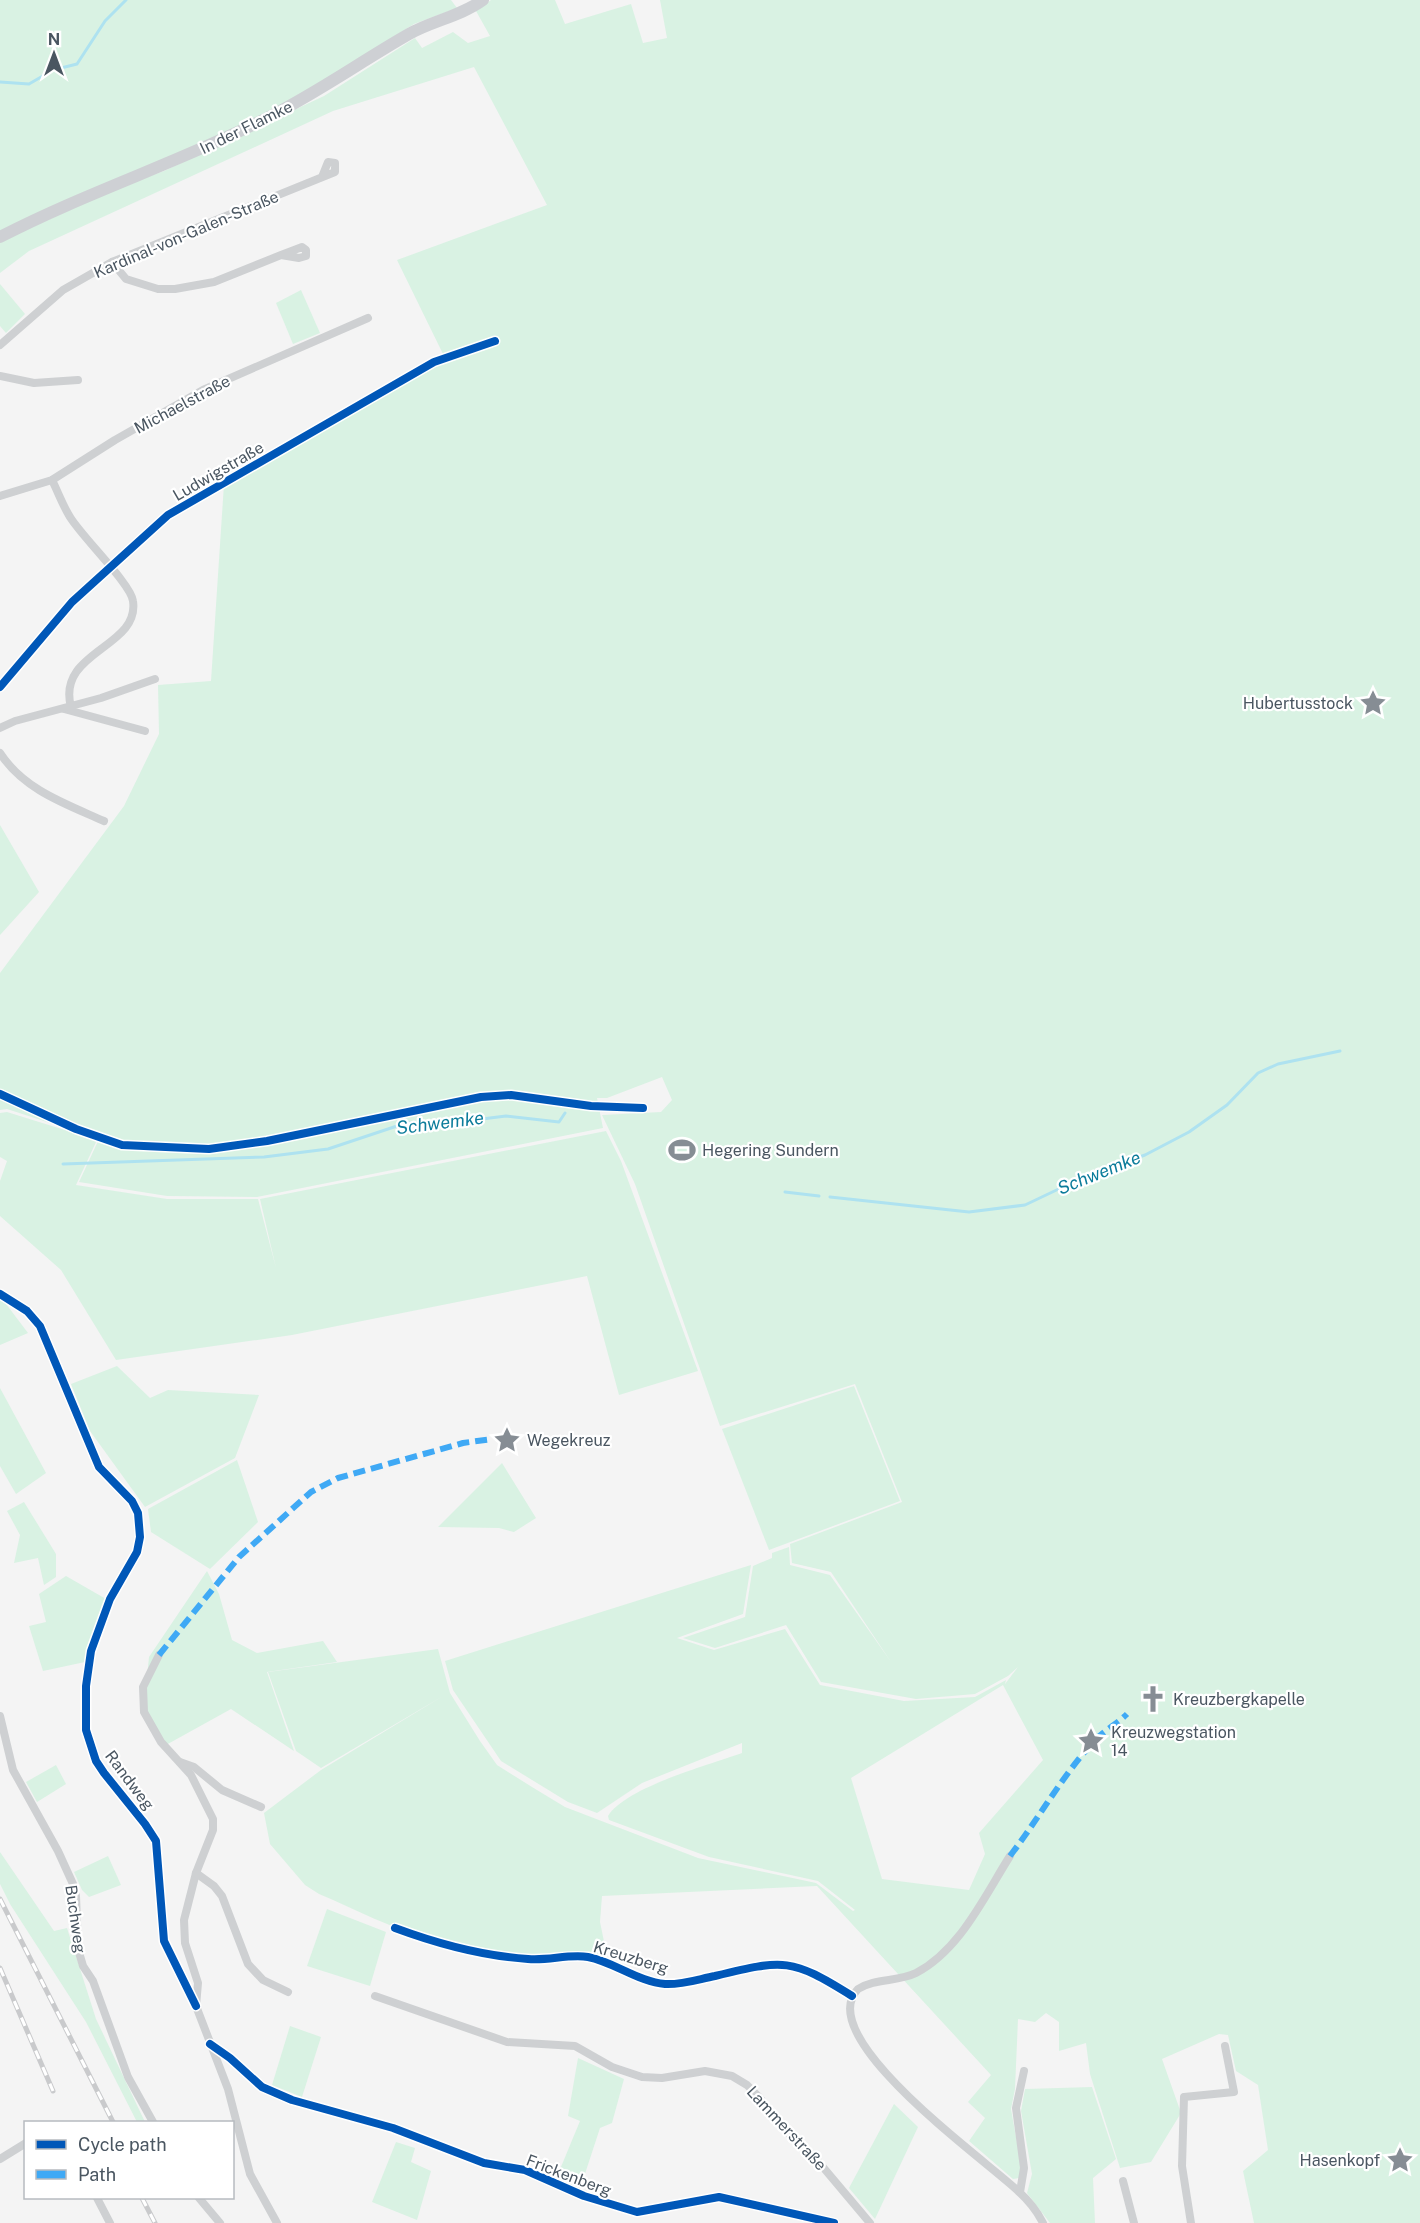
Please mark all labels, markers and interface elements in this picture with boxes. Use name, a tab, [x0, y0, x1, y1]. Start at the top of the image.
north arrow	[24, 24, 84, 84]
text: N	[48, 30, 60, 49]
street label: In der Flamke	[197, 97, 296, 158]
street label: Kardinal-von-Galen-Straße	[91, 187, 282, 282]
street label: Michaelstraße	[131, 371, 233, 438]
street label: Ludwigstraße	[169, 438, 267, 505]
place icon: Hubertusstock	[1358, 688, 1388, 718]
place label: Hubertusstock	[1243, 694, 1353, 713]
water label: Schwemke	[395, 1107, 485, 1138]
sports icon: Hegering Sundern	[667, 1135, 697, 1165]
place label: Hegering Sundern	[702, 1141, 839, 1160]
water label: Schwemke	[1054, 1146, 1144, 1199]
place icon: Wegekreuz	[492, 1425, 522, 1455]
place label: Wegekreuz	[527, 1431, 611, 1450]
church icon: Kreuzbergkapelle	[1138, 1684, 1168, 1714]
place label: Kreuzbergkapelle	[1173, 1690, 1305, 1709]
place label: Kreuzwegstation 14	[1111, 1723, 1236, 1760]
place icon: Kreuzwegstation 14	[1076, 1726, 1106, 1756]
street label: Randweg	[101, 1747, 158, 1814]
street label: Buchweg	[61, 1884, 90, 1955]
street label: Kreuzberg	[591, 1937, 671, 1978]
street label: Lammerstraße	[743, 2082, 830, 2174]
legend	[24, 2121, 234, 2199]
text: Cycle path	[78, 2134, 167, 2155]
place icon: Hasenkopf	[1385, 2145, 1415, 2175]
street label: Frickenberg	[524, 2151, 614, 2200]
place label: Hasenkopf	[1299, 2151, 1380, 2170]
text: Path	[78, 2164, 116, 2185]

